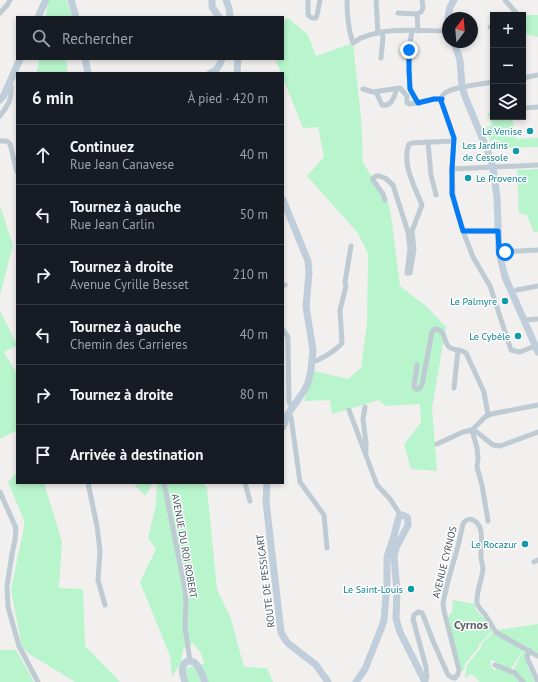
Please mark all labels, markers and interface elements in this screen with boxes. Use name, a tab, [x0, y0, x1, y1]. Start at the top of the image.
north arrow	[442, 12, 478, 48]
map controls	[490, 12, 526, 120]
button: +	[490, 12, 526, 48]
search box	[16, 16, 284, 60]
icon: search	[30, 27, 52, 49]
text: Rechercher	[62, 29, 133, 48]
route end	[400, 41, 418, 59]
button: −	[490, 48, 526, 84]
button: layers	[490, 84, 526, 120]
text: 6 min	[32, 87, 73, 109]
text: À pied · 420 m	[188, 90, 268, 107]
place label: Le Venise	[482, 125, 522, 138]
marker: Le Venise	[525, 126, 535, 136]
text: Continuez	[70, 137, 134, 156]
place label: Les Jardins de Cessole	[462, 139, 508, 164]
icon: ahead	[32, 144, 54, 166]
text: 40 m	[240, 146, 268, 163]
marker: Les Jardins de Cessole	[511, 146, 521, 156]
text: Rue Jean Canavese	[70, 156, 174, 173]
place label: Le Provence	[476, 172, 527, 185]
marker: Le Provence	[463, 173, 473, 183]
text: Tournez à gauche	[70, 197, 181, 216]
icon: left	[32, 204, 54, 226]
text: 50 m	[240, 206, 268, 223]
text: Rue Jean Carlin	[70, 216, 155, 233]
route start	[496, 243, 514, 261]
text: Tournez à droite	[70, 257, 173, 276]
icon: right	[32, 264, 54, 286]
text: 210 m	[233, 266, 268, 283]
text: Avenue Cyrille Besset	[70, 276, 189, 293]
place label: Le Palmyre	[450, 295, 497, 308]
marker: Le Palmyre	[500, 296, 510, 306]
text: Tournez à gauche	[70, 317, 181, 336]
icon: left	[32, 324, 54, 346]
text: 40 m	[240, 326, 268, 343]
place label: Le Cybèle	[469, 330, 510, 343]
marker: Le Cybèle	[513, 331, 523, 341]
text: Chemin des Carrieres	[70, 336, 187, 353]
icon: right	[32, 384, 54, 406]
text: Tournez à droite	[70, 385, 173, 404]
text: 80 m	[240, 386, 268, 403]
icon: arrive	[32, 444, 54, 466]
text: Arrivée à destination	[70, 445, 203, 464]
street label: AVENUE DU ROI ROBERT	[169, 493, 200, 600]
street label: AVENUE CYRNOS	[429, 525, 460, 599]
street label: ROUTE DE PESSICART	[253, 533, 278, 628]
place label: Le Rocazur	[471, 538, 518, 551]
marker: Le Rocazur	[520, 539, 530, 549]
place label: Le Saint-Louis	[343, 583, 403, 596]
marker: Le Saint-Louis	[406, 584, 416, 594]
district label: Cyrnos	[454, 617, 488, 632]

